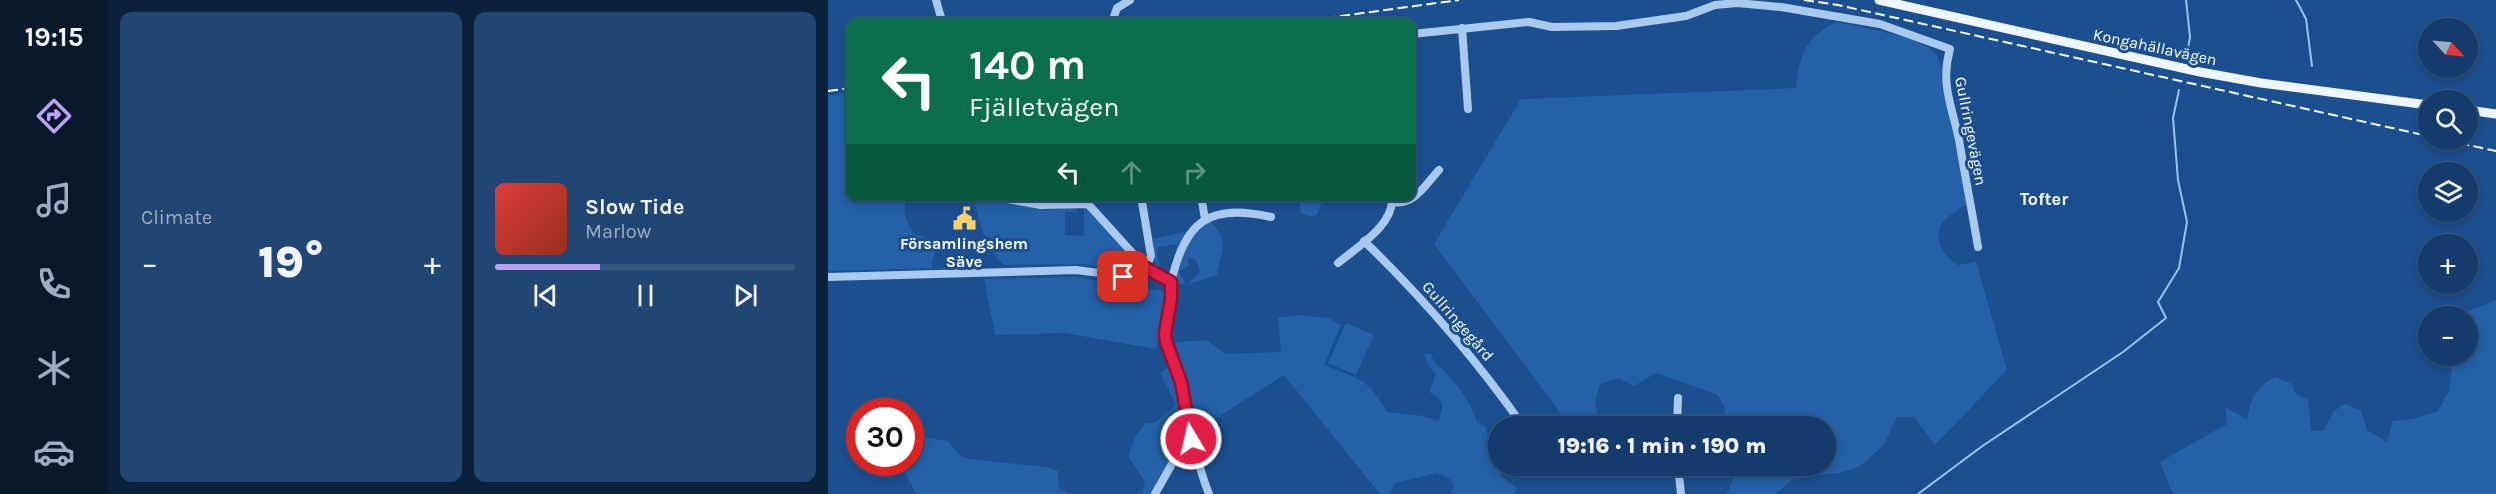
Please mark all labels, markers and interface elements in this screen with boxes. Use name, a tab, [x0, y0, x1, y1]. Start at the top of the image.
north arrow	[2418, 18, 2478, 78]
map controls	[2418, 18, 2478, 366]
text: 19:15	[25, 21, 83, 53]
street label: Kongahällavägen	[2091, 25, 2219, 69]
text: 140 m	[969, 40, 1086, 90]
icon: left	[870, 42, 948, 120]
street label: Gullringevägen	[1951, 75, 1991, 187]
button: search	[2418, 90, 2478, 150]
text: Fjälletvägen	[969, 91, 1119, 123]
icon: directions	[33, 95, 75, 137]
icon: left	[1052, 156, 1085, 189]
icon: ahead	[1115, 156, 1148, 189]
icon: right	[1178, 156, 1211, 189]
button: layers	[2418, 162, 2478, 222]
icon: music	[33, 179, 75, 221]
district label: Tofter	[2020, 188, 2068, 210]
text: Slow Tide	[585, 194, 685, 220]
public building icon: Församlingshem Säve	[951, 205, 977, 231]
text: Climate	[141, 206, 212, 229]
text: Marlow	[585, 220, 651, 243]
place label: Församlingshem Säve	[900, 234, 1028, 271]
button: +	[2418, 234, 2478, 294]
text: 19°	[258, 236, 324, 288]
text: −	[141, 244, 158, 282]
text: +	[424, 244, 441, 282]
pin	[1097, 251, 1148, 302]
icon: arrive	[1106, 260, 1139, 293]
icon: phone	[33, 263, 75, 305]
street label: Gullringegård	[1418, 277, 1498, 365]
icon: previous	[529, 279, 562, 312]
icon: pause	[629, 279, 662, 312]
icon: next	[729, 279, 762, 312]
button: −	[2418, 306, 2478, 366]
icon: climate	[33, 347, 75, 389]
speed limit sign: 30	[846, 398, 924, 476]
position arrow	[1159, 407, 1223, 471]
icon: car	[33, 431, 75, 473]
text: 19:16 · 1 min · 190 m	[1558, 433, 1766, 459]

